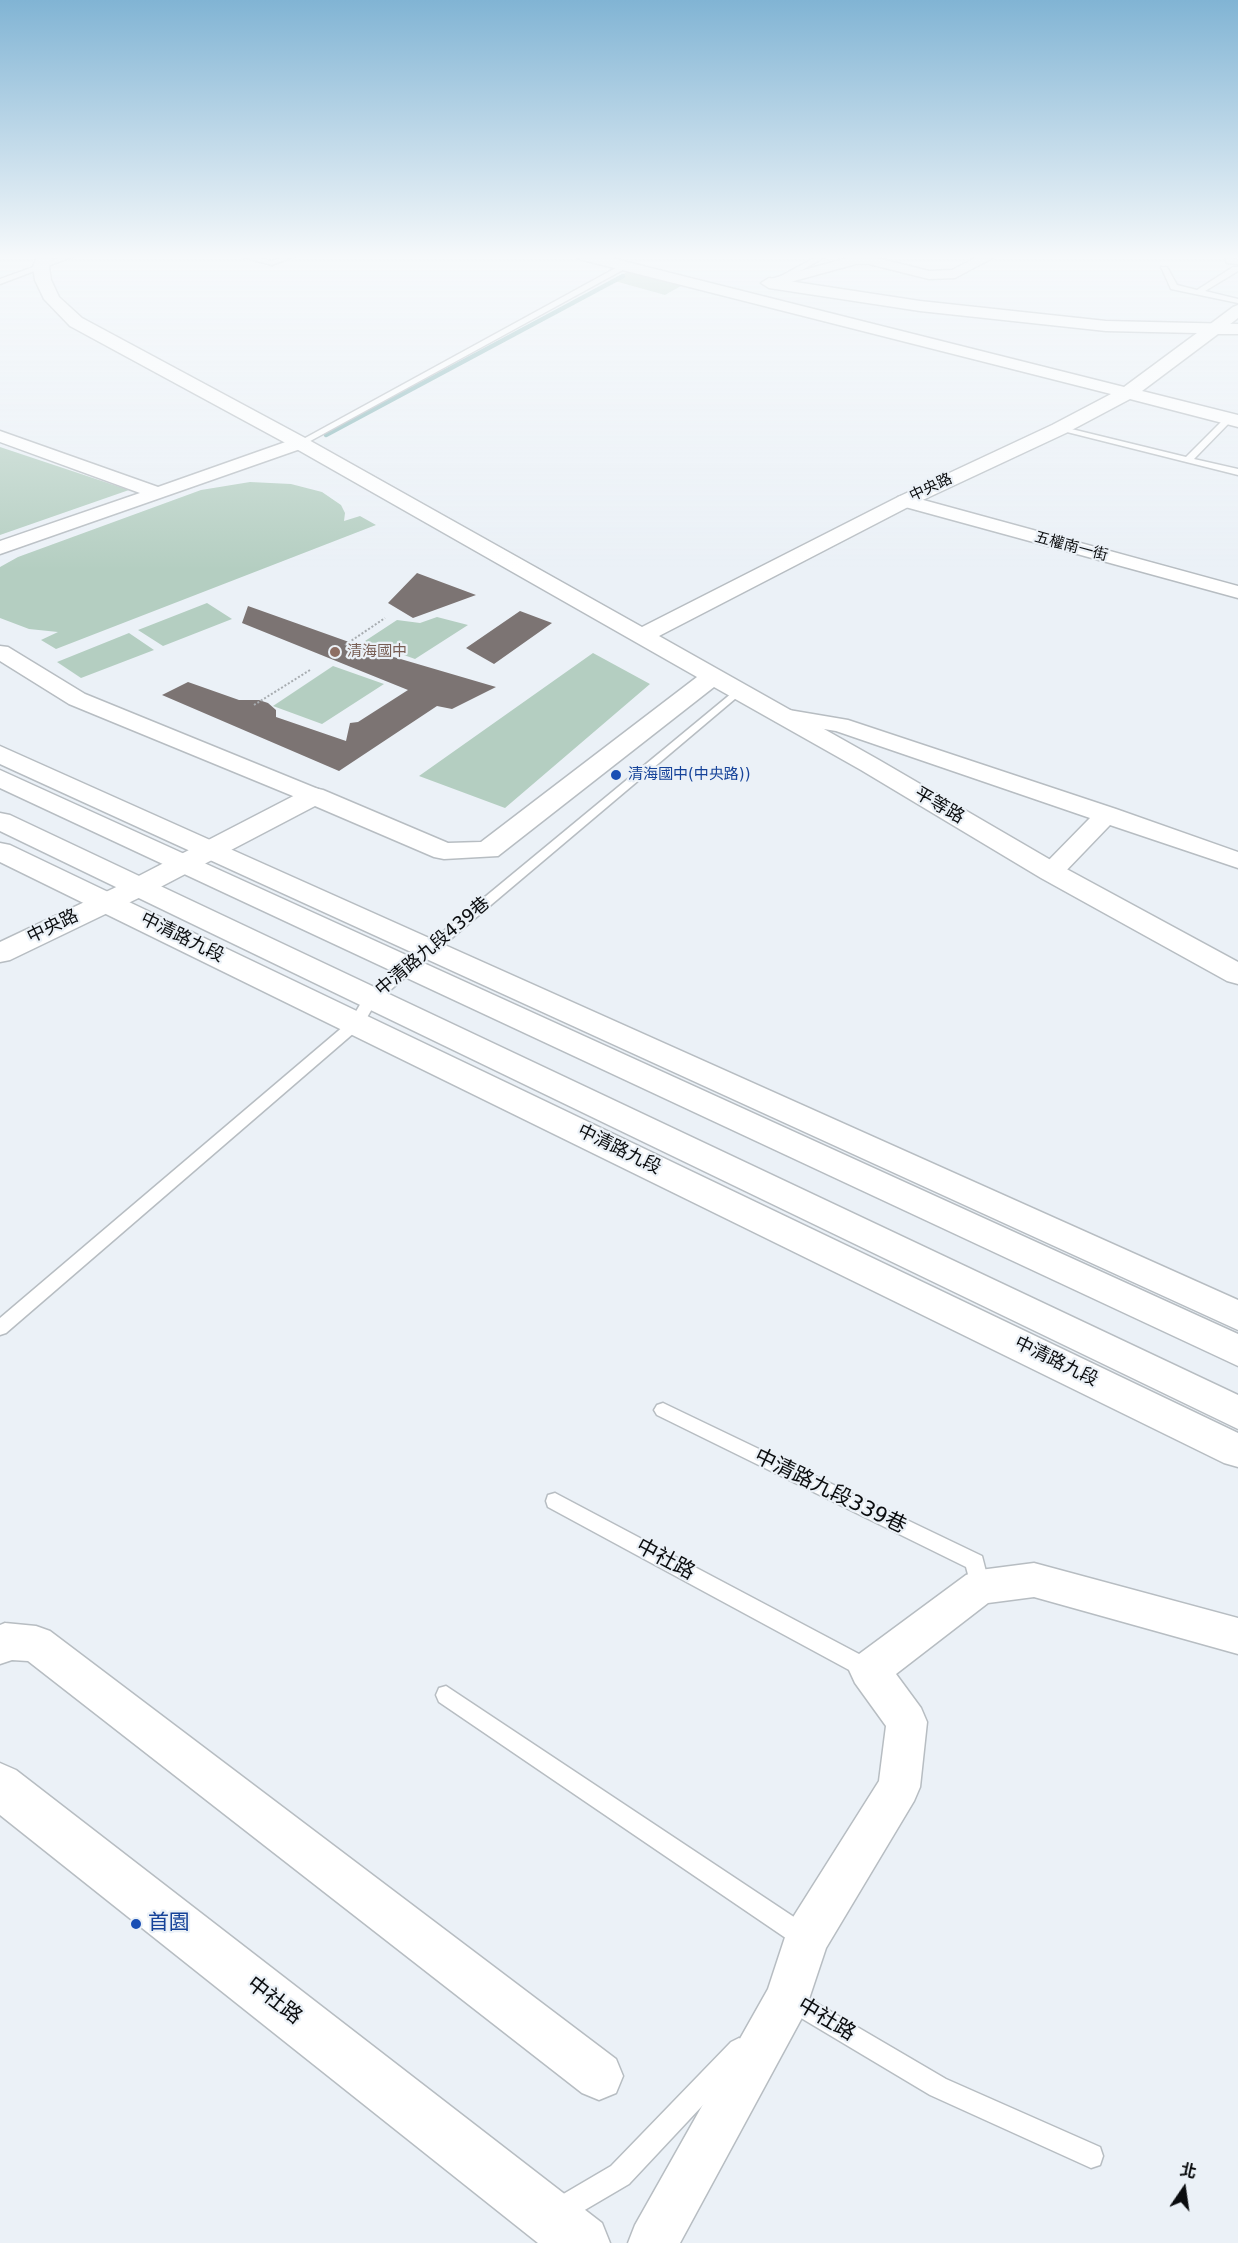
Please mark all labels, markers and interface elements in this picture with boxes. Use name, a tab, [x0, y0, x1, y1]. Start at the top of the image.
street label: 中央路	[907, 470, 955, 506]
street label: 五權南一街	[1032, 529, 1110, 565]
place label: 清海國中	[347, 643, 407, 661]
marker: 清海國中	[328, 645, 342, 659]
place label: 清海國中(中央路))	[628, 766, 751, 784]
marker: 清海國中(中央路))	[609, 768, 623, 782]
street label: 平等路	[910, 783, 968, 829]
street label: 中清路九段439巷	[372, 893, 494, 1001]
street label: 中央路	[24, 905, 82, 949]
street label: 中清路九段	[137, 909, 227, 967]
street label: 中清路九段	[574, 1121, 664, 1179]
street label: 中清路九段	[1011, 1333, 1101, 1391]
street label: 中清路九段339巷	[750, 1444, 910, 1540]
street label: 中社路	[631, 1534, 699, 1586]
place label: 首園	[148, 1911, 190, 1937]
marker: 首園	[129, 1917, 143, 1931]
street label: 中社路	[241, 1972, 307, 2030]
street label: 中社路	[793, 1993, 859, 2047]
north arrow	[1154, 2159, 1214, 2219]
text: 北	[1178, 2160, 1198, 2182]

